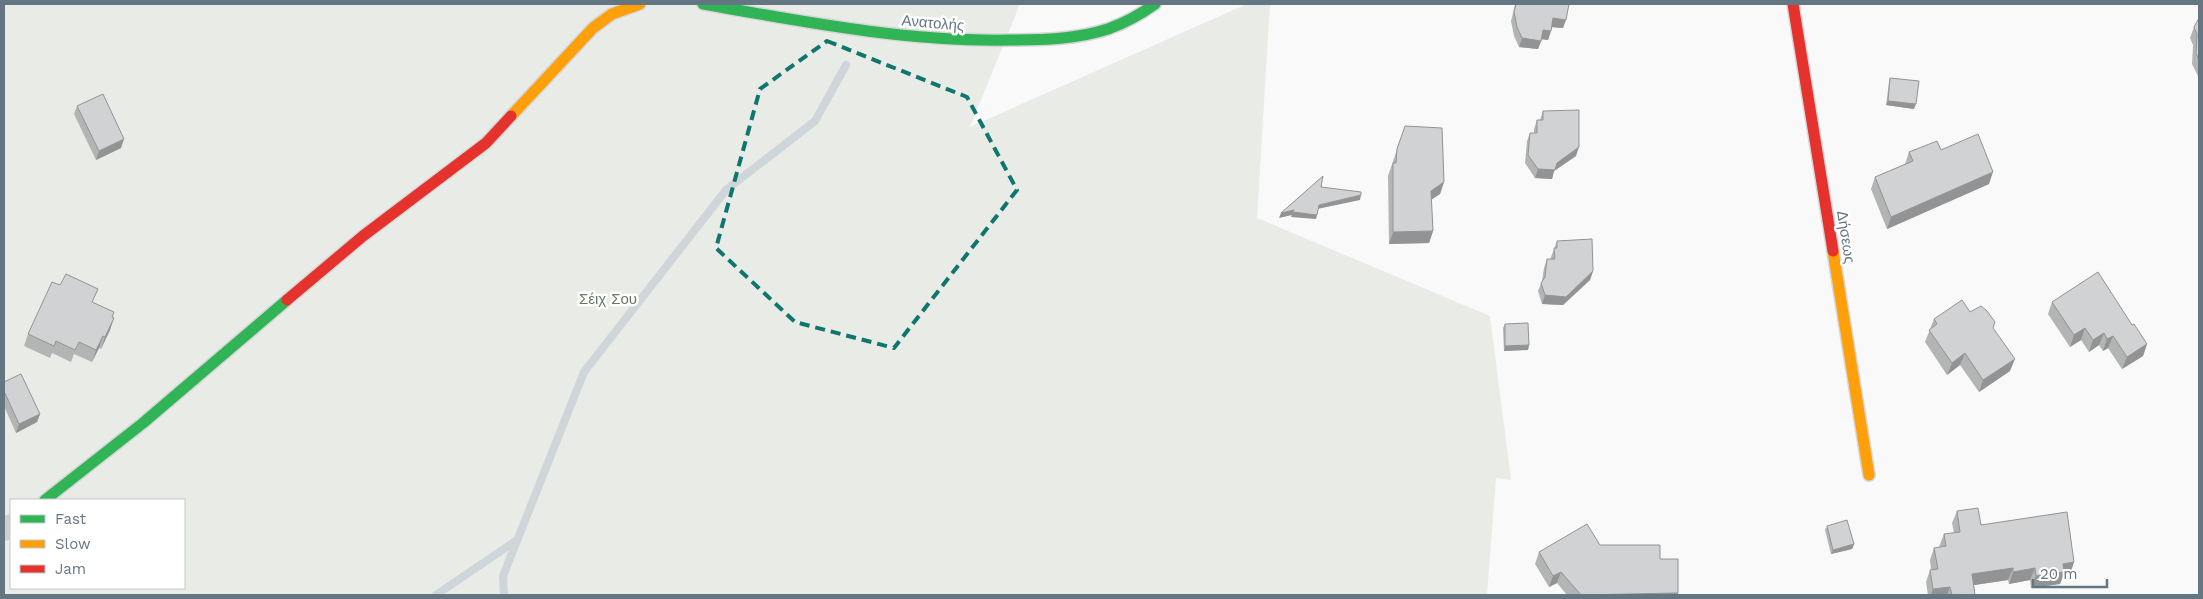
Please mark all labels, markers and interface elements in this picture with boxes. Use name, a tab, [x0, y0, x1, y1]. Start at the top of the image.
street label: Ανατολής	[901, 11, 965, 35]
street label: Δήσεως	[1833, 209, 1859, 265]
park label: Σέιχ Σου	[579, 290, 637, 308]
legend	[10, 499, 185, 589]
text: Fast	[55, 510, 87, 528]
text: Slow	[55, 535, 91, 553]
scale bar	[2033, 556, 2107, 588]
text: Jam	[55, 560, 86, 578]
text: 20 m	[2040, 565, 2078, 583]

